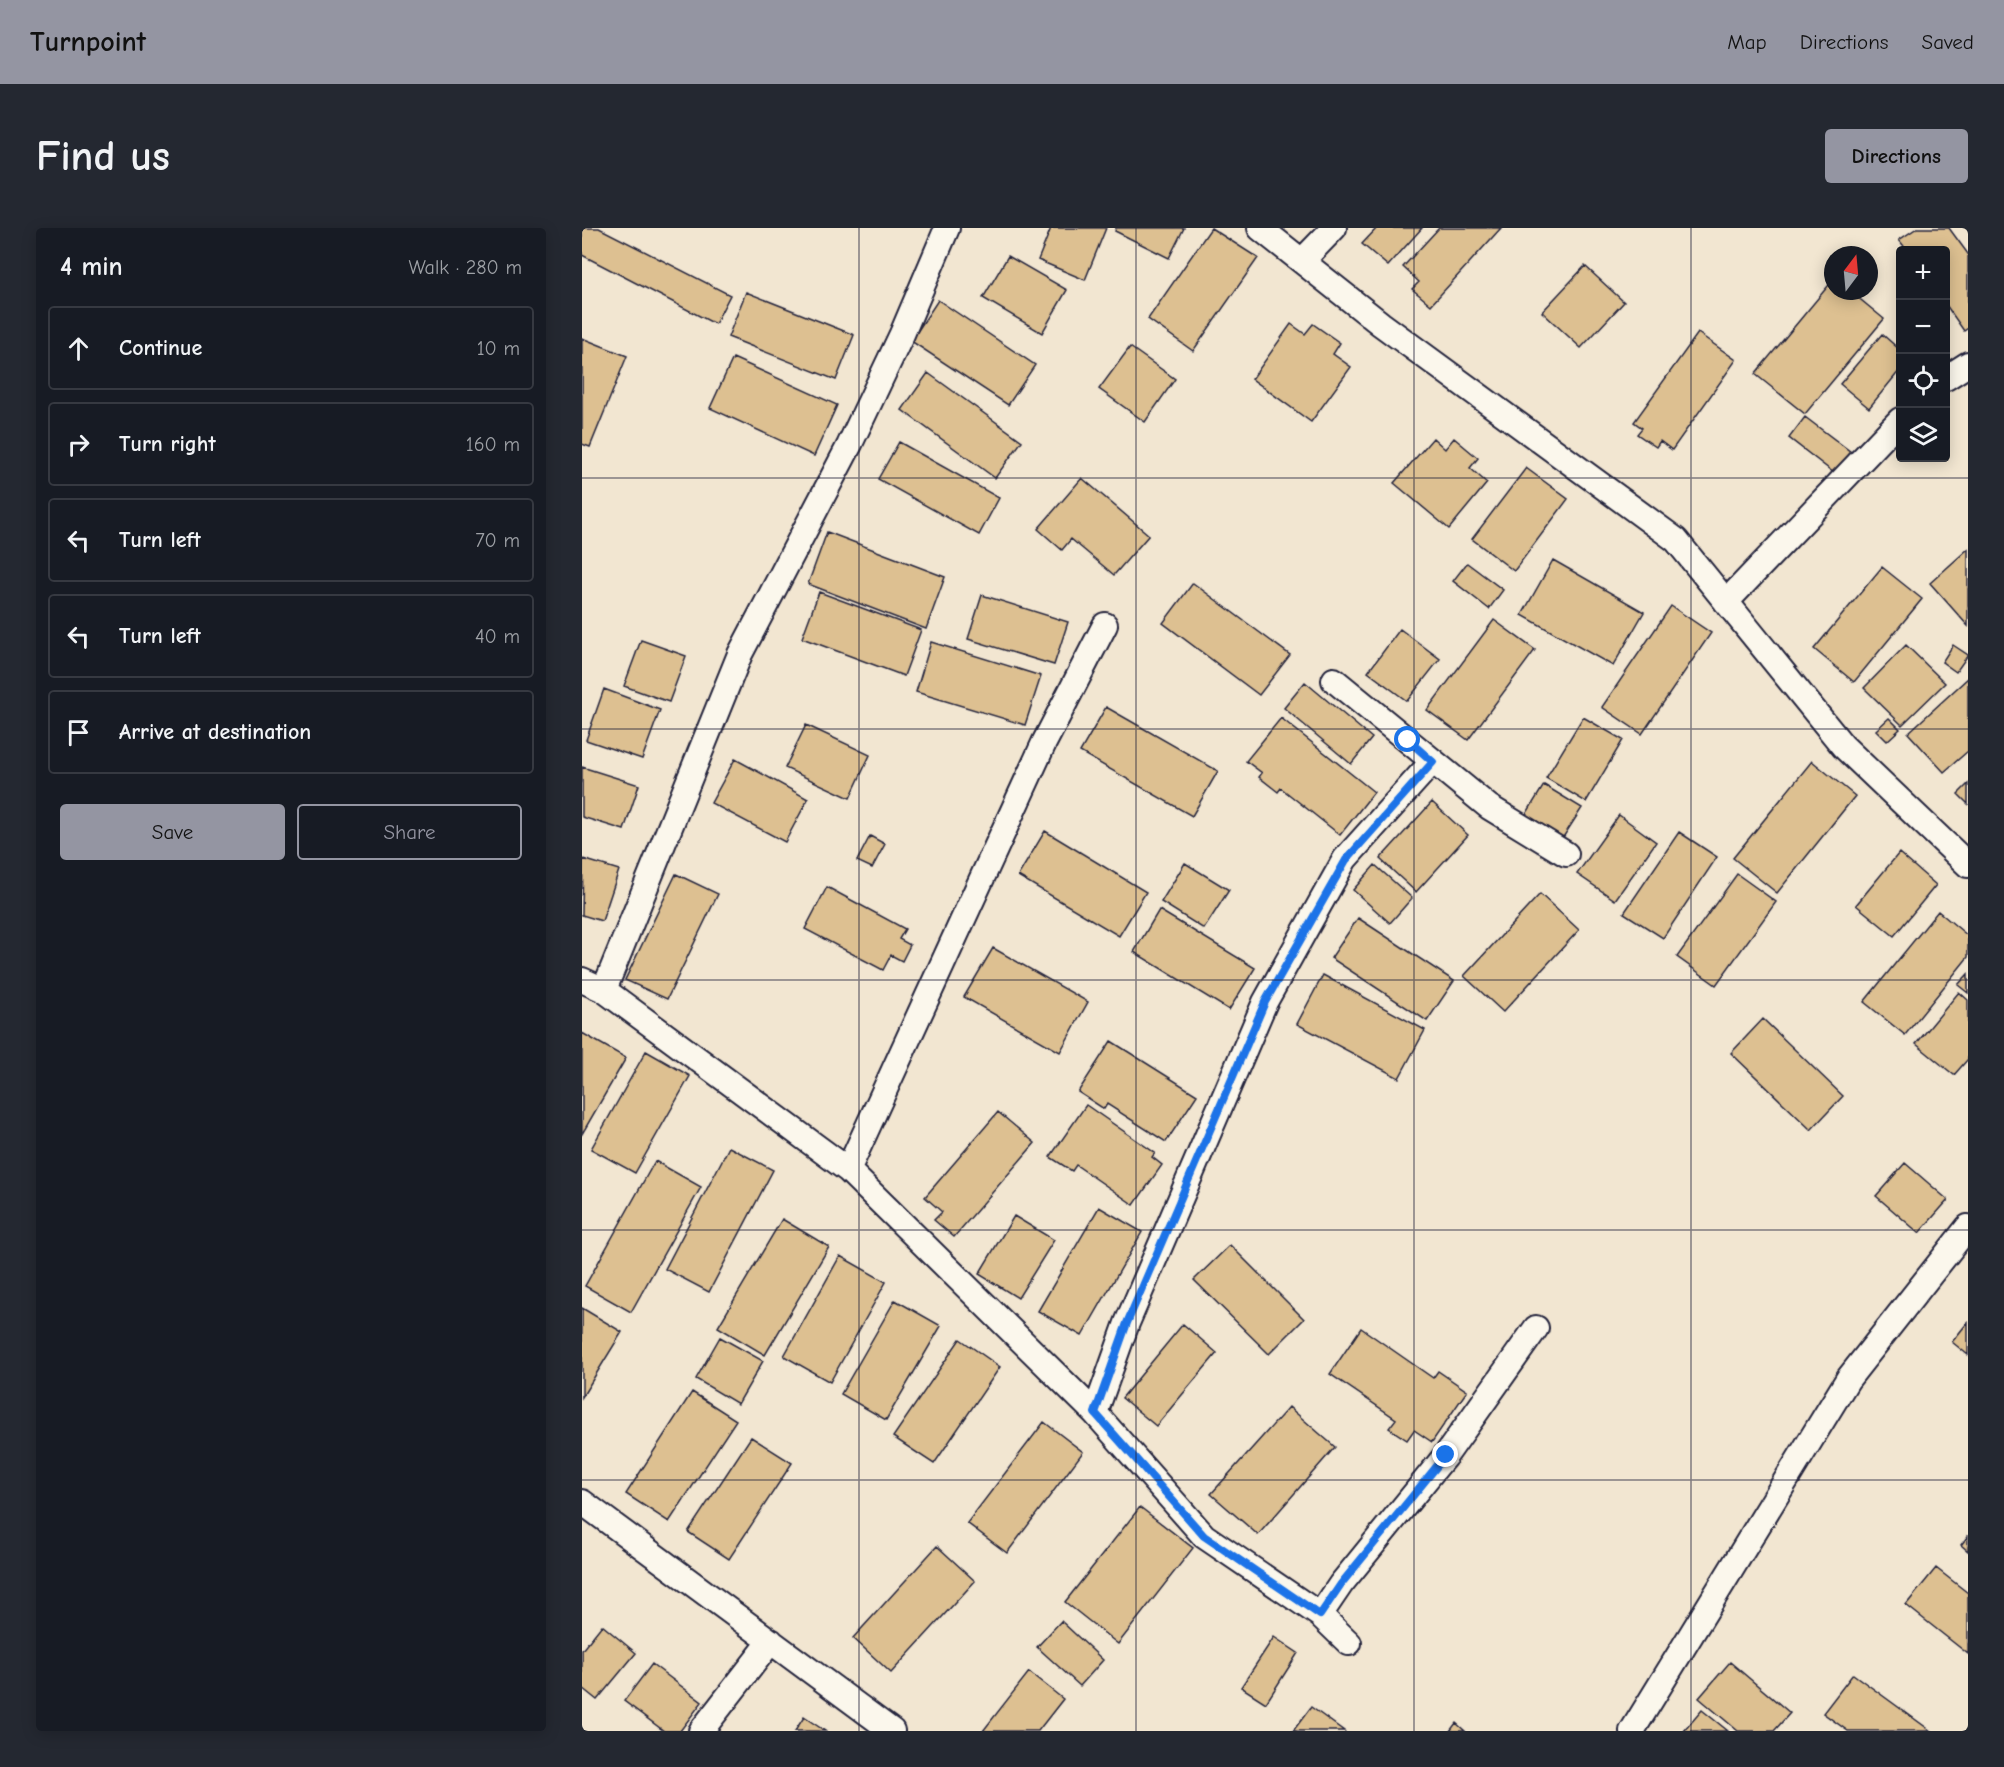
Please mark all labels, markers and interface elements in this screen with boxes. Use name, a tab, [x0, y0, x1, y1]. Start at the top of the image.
text: Turnpoint	[30, 26, 146, 58]
text: Map	[1727, 30, 1767, 54]
text: Directions	[1800, 30, 1889, 54]
text: Saved	[1922, 30, 1974, 54]
button: Directions	[1825, 129, 1968, 183]
text: Find us	[36, 132, 170, 181]
north arrow	[1824, 246, 1878, 300]
map controls	[1896, 246, 1950, 462]
button: +	[1896, 246, 1950, 300]
text: 4 min	[60, 252, 123, 282]
text: Walk · 280 m	[409, 256, 522, 279]
button: −	[1896, 300, 1950, 354]
icon: ahead	[62, 332, 95, 365]
text: Continue	[119, 335, 202, 361]
text: 10 m	[477, 337, 520, 360]
button: locate	[1896, 354, 1950, 408]
button: layers	[1896, 408, 1950, 462]
icon: right	[62, 428, 95, 461]
text: Turn right	[119, 431, 216, 457]
text: 160 m	[466, 433, 520, 456]
icon: left	[62, 524, 95, 557]
text: Turn left	[119, 527, 201, 553]
text: 70 m	[475, 529, 520, 552]
icon: left	[62, 620, 95, 653]
text: Turn left	[119, 623, 201, 649]
text: 40 m	[475, 625, 520, 648]
icon: arrive	[62, 716, 95, 749]
text: Arrive at destination	[119, 719, 311, 745]
route start	[1394, 726, 1420, 752]
button: Save	[60, 804, 285, 860]
button: Share	[297, 804, 522, 860]
route end	[1432, 1441, 1458, 1467]

